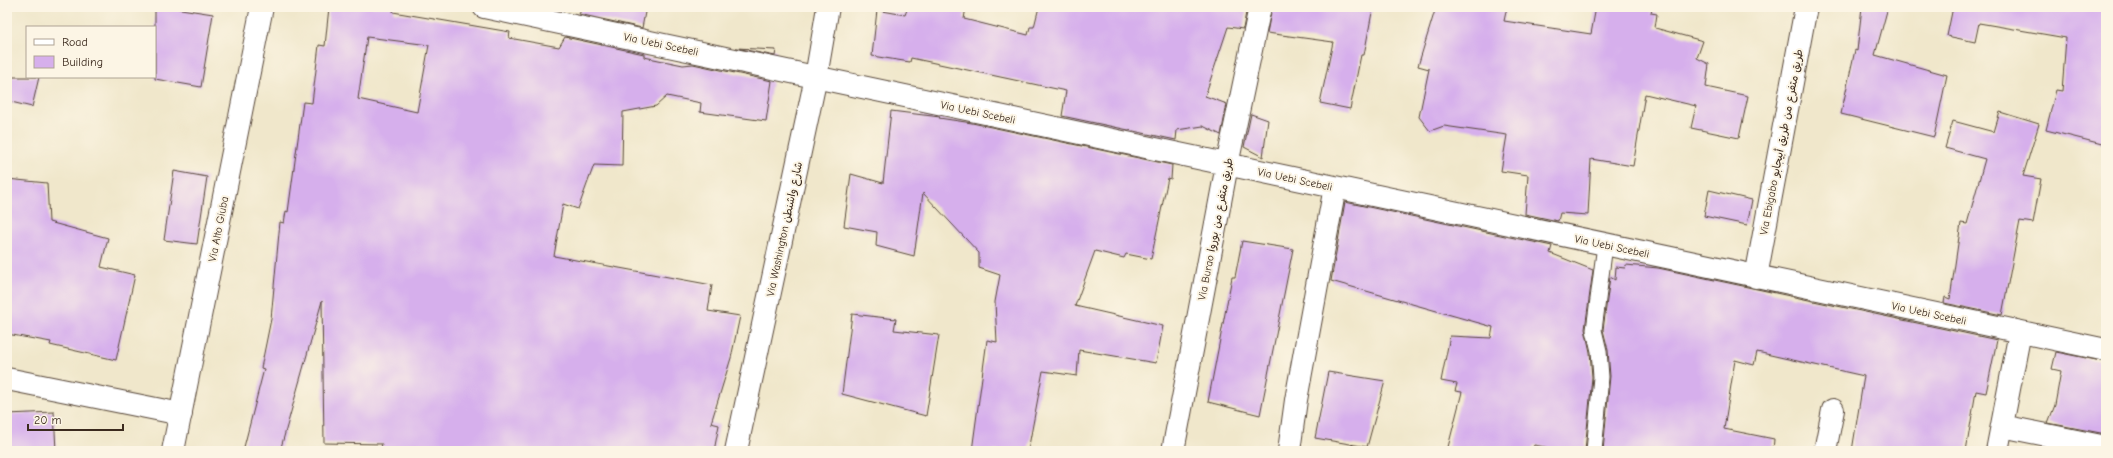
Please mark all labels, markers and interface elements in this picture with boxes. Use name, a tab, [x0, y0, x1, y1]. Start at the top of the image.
legend	[26, 26, 156, 78]
street label: Via Uebi Scebeli	[622, 30, 699, 59]
text: Road	[62, 35, 88, 49]
street label: Via Ebigabo طريق متفرع من طريق أبيجابو	[1757, 48, 1808, 236]
text: Building	[62, 55, 103, 69]
street label: Via Uebi Scebeli	[939, 98, 1016, 127]
street label: Via Burao طريق متفرع من بوروا	[1195, 157, 1238, 302]
street label: Via Washington شارع واشنطن	[764, 161, 807, 298]
street label: Via Uebi Scebeli	[1256, 165, 1333, 194]
street label: Via Alto Giuba	[206, 195, 231, 263]
street label: Via Uebi Scebeli	[1573, 232, 1650, 261]
street label: Via Uebi Scebeli	[1890, 299, 1967, 328]
scale bar	[28, 406, 123, 432]
text: 20 m	[34, 413, 62, 427]

